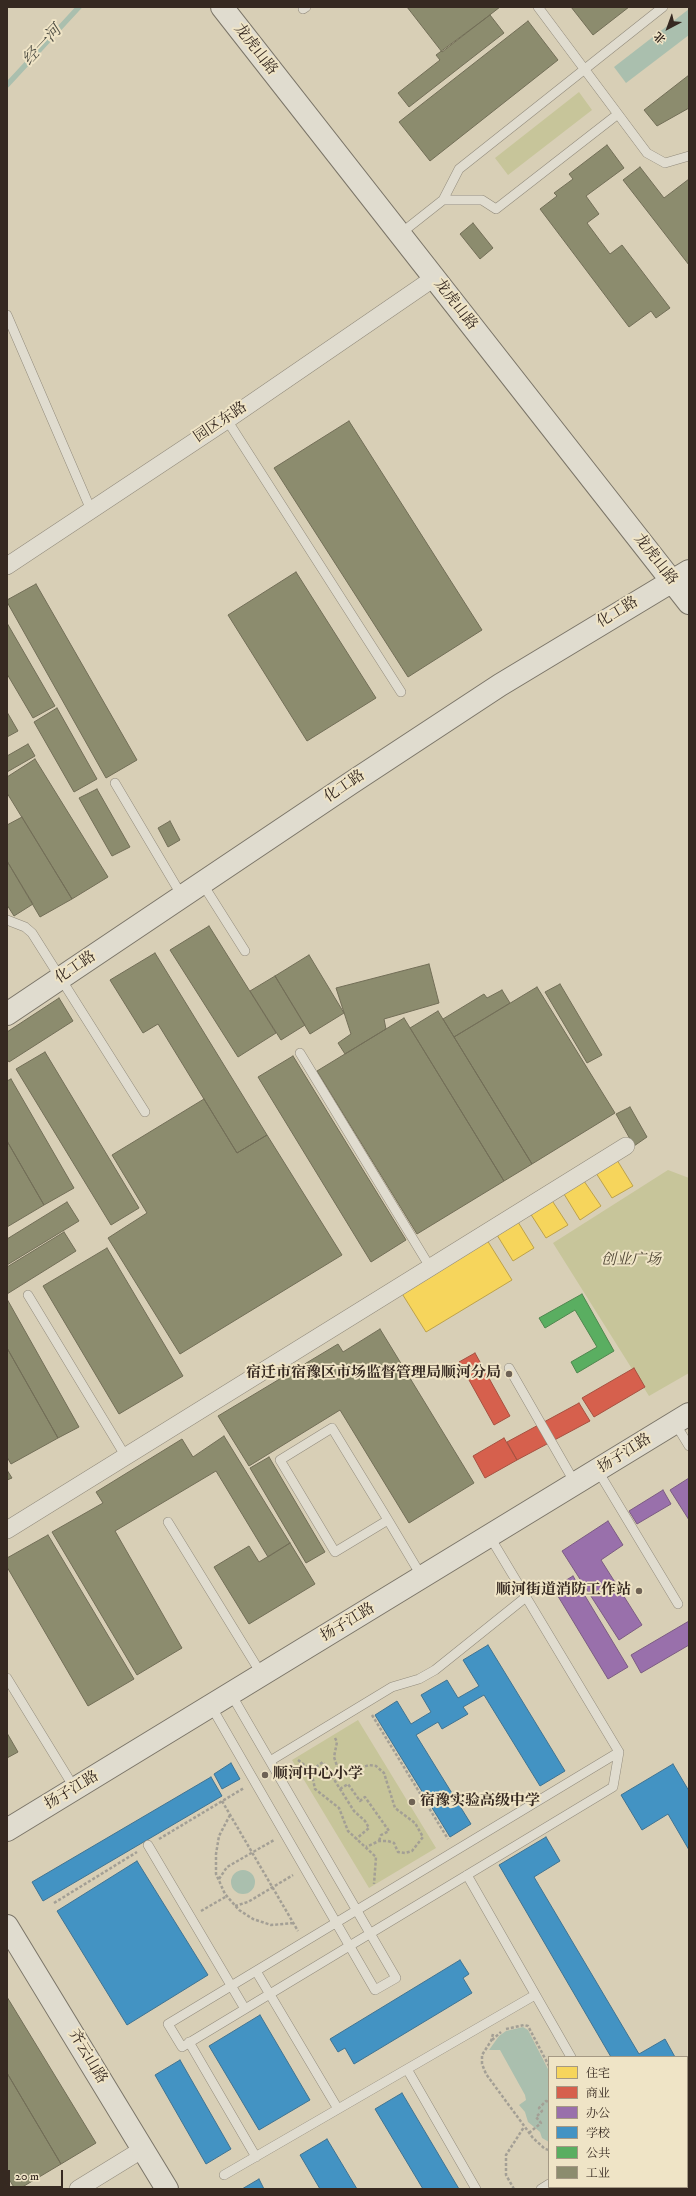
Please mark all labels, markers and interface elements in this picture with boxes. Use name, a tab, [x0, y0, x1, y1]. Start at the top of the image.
north arrow	[648, 8, 688, 48]
street label: 龙虎山路	[229, 21, 281, 79]
water label: 经一河	[20, 22, 66, 70]
text: 北	[651, 28, 669, 46]
street label: 龙虎山路	[429, 276, 481, 334]
street label: 园区东路	[191, 399, 251, 447]
street label: 龙虎山路	[629, 531, 681, 589]
street label: 化工路	[594, 594, 642, 632]
street label: 化工路	[321, 767, 369, 807]
street label: 化工路	[52, 948, 100, 988]
park label: 创业广场	[601, 1252, 661, 1270]
place label: 宿迁市宿豫区市场监督管理局顺河分局	[246, 1365, 501, 1383]
marker: 宿迁市宿豫区市场监督管理局顺河分局	[504, 1369, 514, 1379]
street label: 扬子江路	[595, 1430, 655, 1478]
place label: 顺河街道消防工作站	[496, 1582, 631, 1600]
marker: 顺河街道消防工作站	[634, 1586, 644, 1596]
street label: 扬子江路	[318, 1600, 378, 1646]
place label: 顺河中心小学	[273, 1766, 363, 1784]
street label: 扬子江路	[42, 1768, 102, 1814]
marker: 顺河中心小学	[260, 1770, 270, 1780]
place label: 宿豫实验高级中学	[420, 1793, 540, 1811]
marker: 宿豫实验高级中学	[407, 1797, 417, 1807]
street label: 齐云山路	[64, 2027, 110, 2087]
legend	[548, 2056, 688, 2188]
text: 住宅	[586, 2066, 610, 2081]
text: 商业	[586, 2086, 610, 2101]
text: 办公	[586, 2106, 610, 2121]
text: 学校	[586, 2126, 610, 2141]
text: 公共	[586, 2146, 610, 2161]
scale bar	[10, 2162, 65, 2188]
text: 工业	[586, 2166, 610, 2181]
text: 20 m	[15, 2169, 39, 2184]

